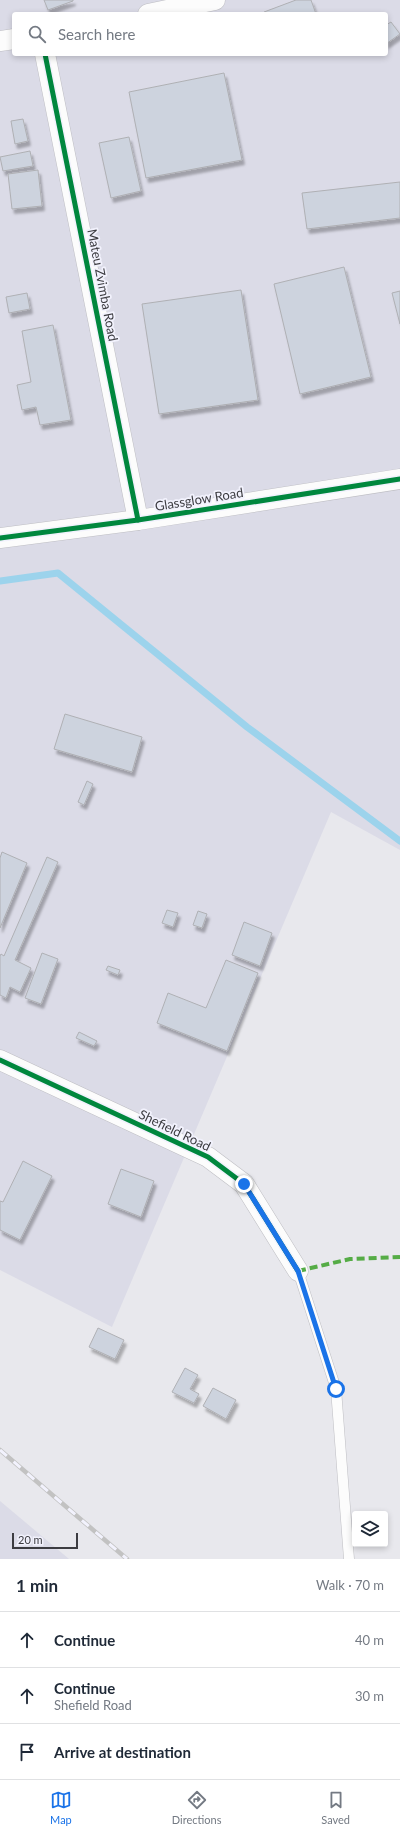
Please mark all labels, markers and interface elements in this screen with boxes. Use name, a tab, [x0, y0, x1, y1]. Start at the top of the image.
search box	[12, 12, 388, 56]
icon: search	[26, 23, 48, 45]
text: Search here	[58, 25, 135, 43]
street label: Mateu Zvimba Road	[84, 227, 122, 343]
street label: Glassglow Road	[154, 484, 244, 514]
street label: Shefield Road	[137, 1106, 213, 1154]
route end	[235, 1175, 253, 1193]
route start	[327, 1380, 345, 1398]
map controls	[352, 1511, 388, 1547]
button: layers	[352, 1511, 388, 1547]
scale bar	[12, 1531, 78, 1550]
text: 20 m	[18, 1533, 43, 1546]
text: 1 min	[16, 1575, 58, 1596]
text: Walk · 70 m	[316, 1577, 384, 1593]
icon: ahead	[16, 1629, 38, 1651]
text: Continue	[54, 1631, 115, 1649]
text: 40 m	[355, 1632, 384, 1648]
text: Continue	[54, 1679, 115, 1697]
icon: ahead	[16, 1685, 38, 1707]
text: 30 m	[355, 1688, 384, 1704]
text: Shefield Road	[54, 1697, 132, 1713]
icon: arrive	[16, 1741, 38, 1763]
text: Arrive at destination	[54, 1743, 191, 1761]
tab: Map	[50, 1789, 72, 1826]
tab: Directions	[172, 1789, 221, 1826]
tab: Saved	[321, 1789, 350, 1826]

